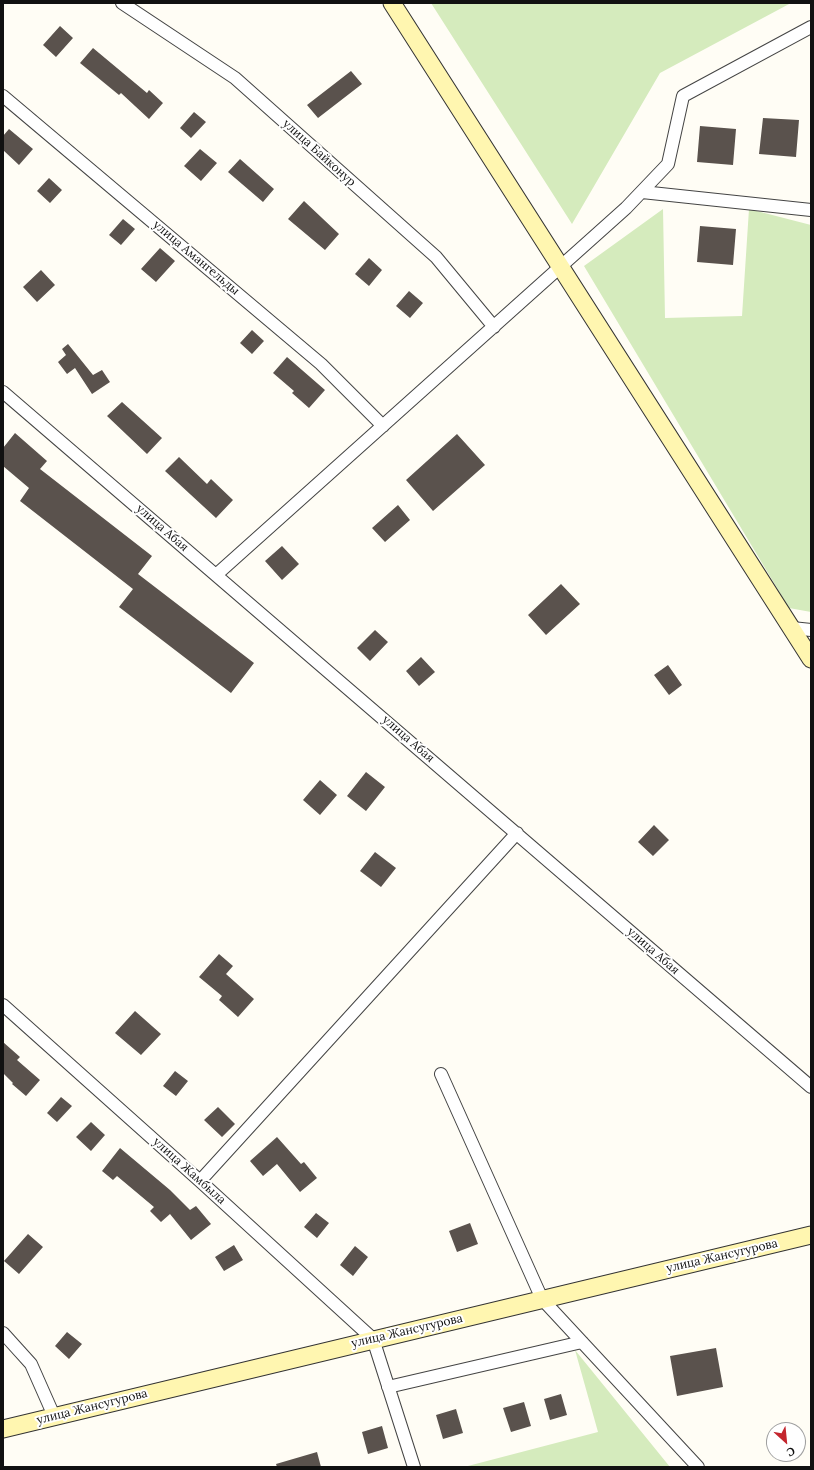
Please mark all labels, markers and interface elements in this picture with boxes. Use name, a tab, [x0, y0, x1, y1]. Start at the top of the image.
street label: улица Байконур	[280, 116, 358, 190]
street label: улица Амангельды	[150, 218, 242, 298]
street label: улица Абая	[133, 501, 191, 555]
street label: улица Абая	[379, 712, 437, 766]
street label: улица Абая	[624, 924, 682, 978]
street label: улица Жамбыла	[150, 1135, 228, 1207]
street label: улица Жансугурова	[665, 1236, 779, 1276]
street label: улица Жансугурова	[350, 1311, 464, 1351]
street label: улица Жансугурова	[35, 1386, 149, 1428]
north arrow	[766, 1422, 806, 1462]
text: С	[784, 1444, 798, 1460]

